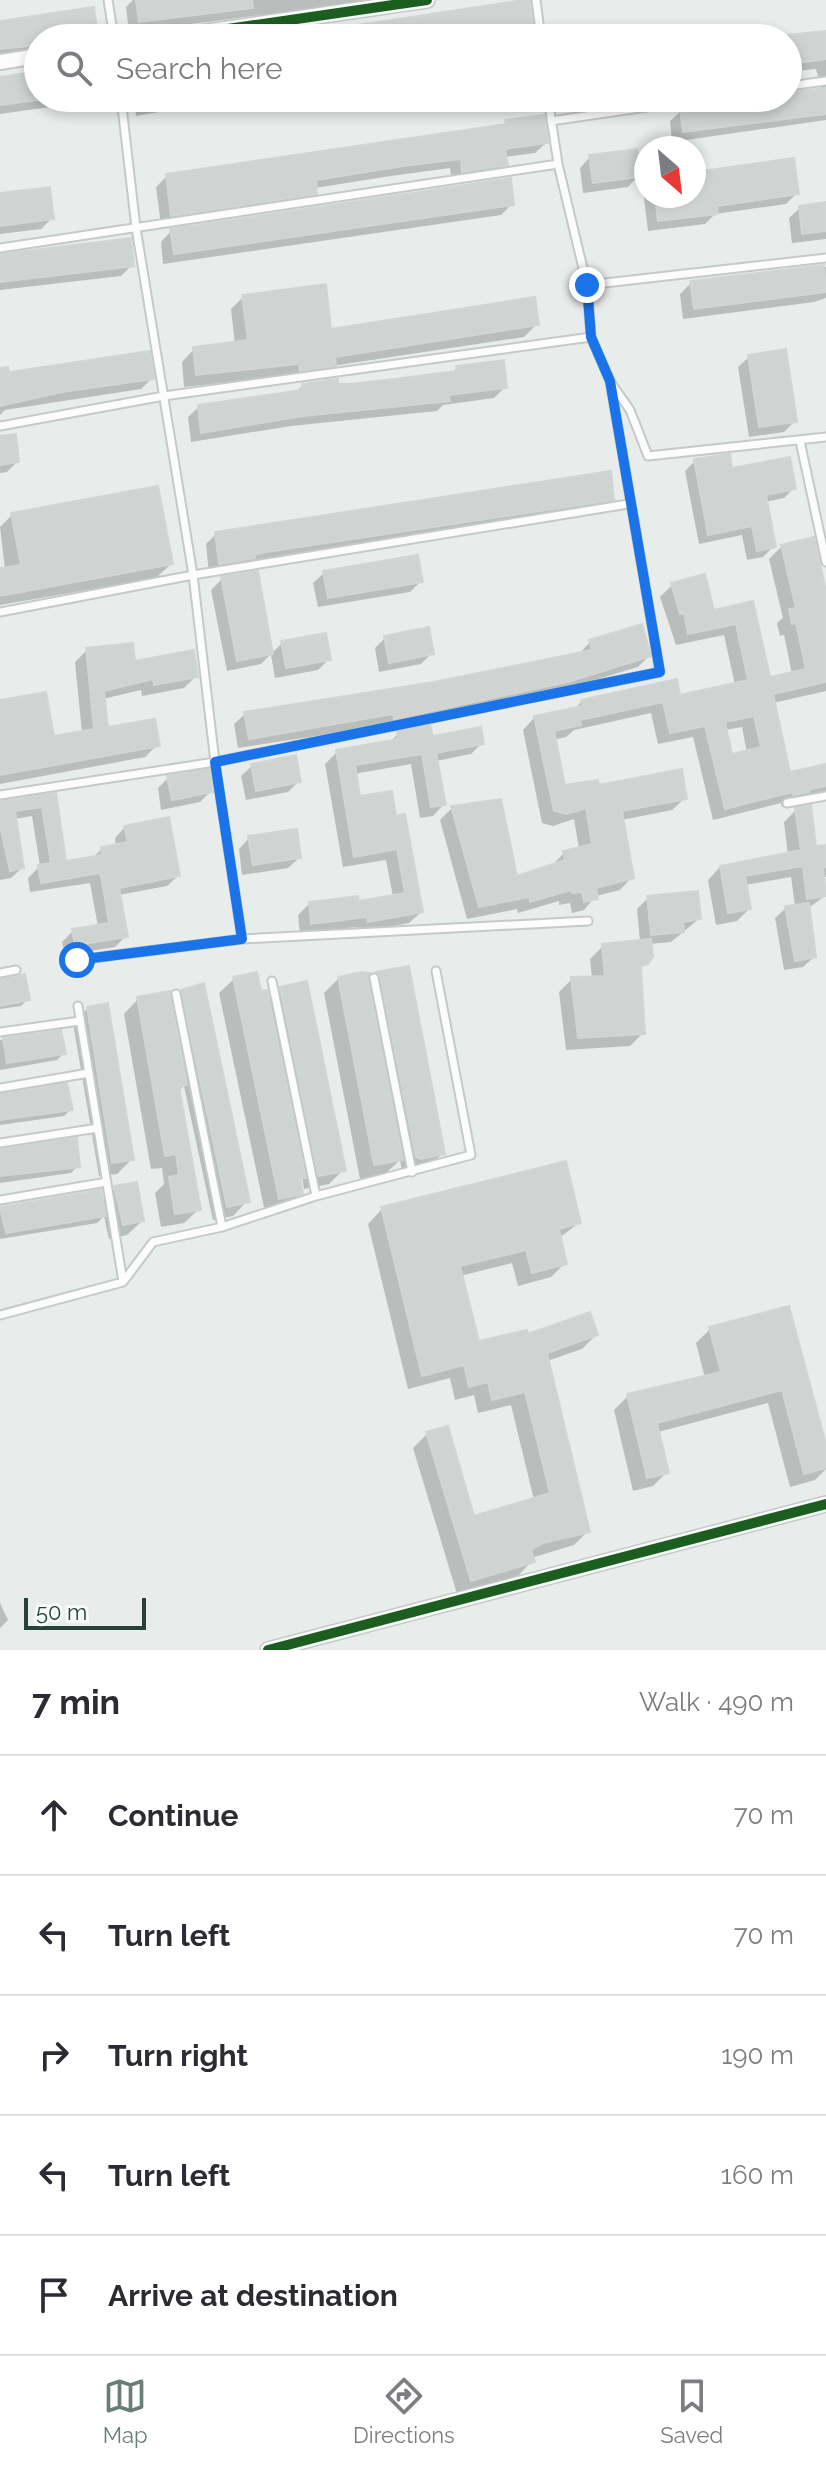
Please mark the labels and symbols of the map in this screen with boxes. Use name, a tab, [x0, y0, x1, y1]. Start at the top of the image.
north arrow	[634, 136, 706, 208]
route end	[569, 267, 605, 303]
route start	[59, 942, 95, 978]
scale bar	[24, 1594, 146, 1630]

